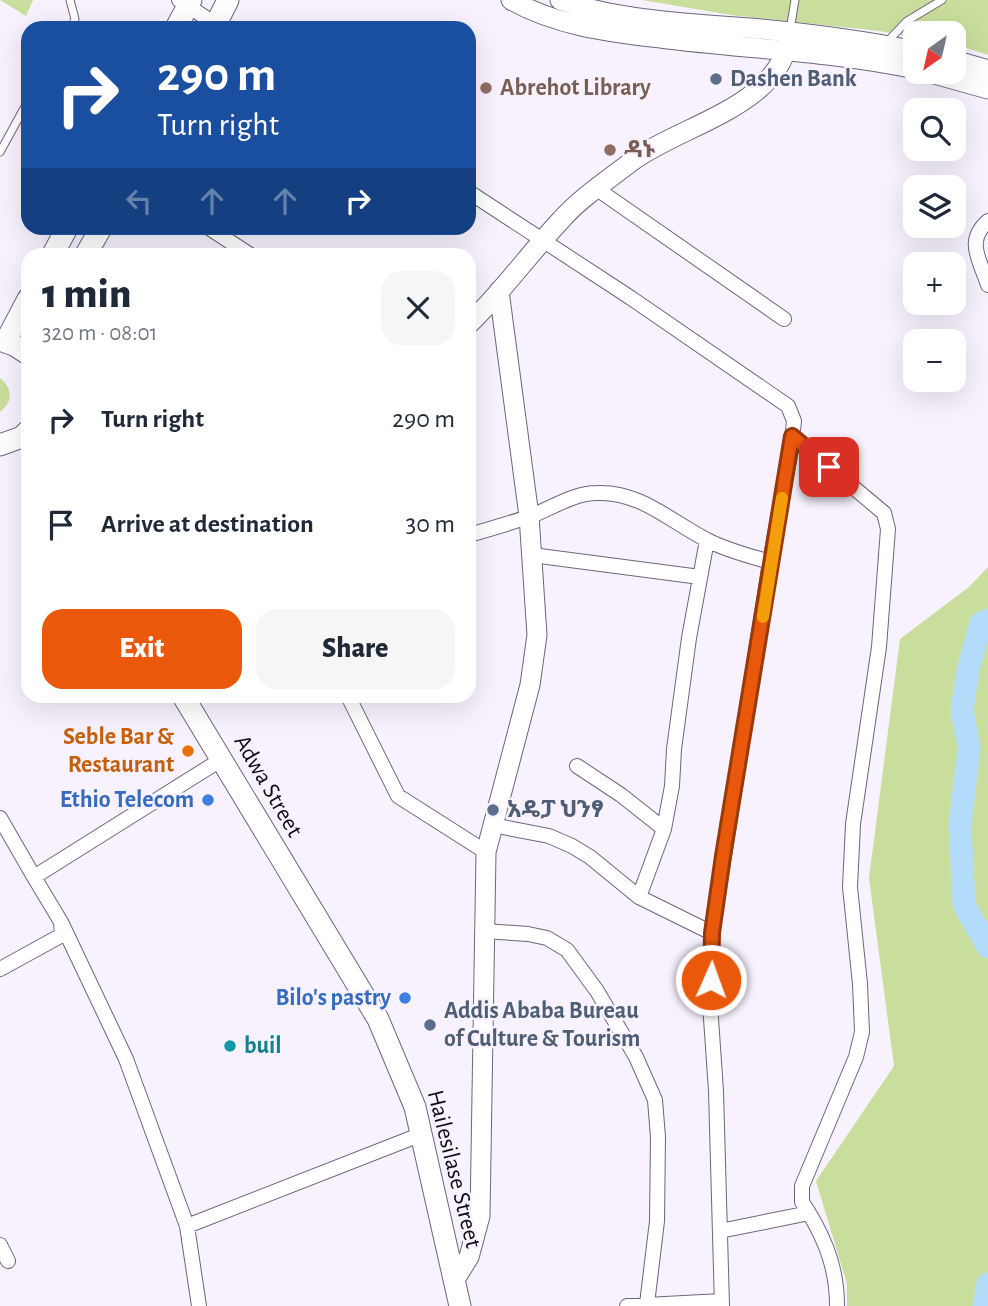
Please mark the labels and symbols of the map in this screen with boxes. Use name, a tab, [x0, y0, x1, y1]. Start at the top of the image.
north arrow	[903, 21, 966, 84]
place label: Dashen Bank	[730, 67, 857, 91]
marker: Dashen Bank	[708, 71, 724, 87]
place label: Abrehot Library	[500, 76, 651, 100]
marker: Abrehot Library	[478, 80, 494, 96]
place label: ዳኑ	[624, 138, 655, 162]
marker: ዳኑ	[602, 142, 618, 158]
pin	[799, 437, 859, 497]
place label: Seble Bar & Restaurant	[63, 725, 174, 777]
street label: Adwa Street	[229, 731, 307, 841]
marker: Seble Bar & Restaurant	[180, 743, 196, 759]
place label: Ethio Telecom	[60, 788, 194, 812]
marker: Ethio Telecom	[200, 792, 216, 808]
place label: አዴፓ ህንፃ	[507, 798, 604, 822]
marker: አዴፓ ህንፃ	[485, 802, 501, 818]
position arrow	[674, 943, 748, 1017]
place label: Bilo's pastry	[275, 986, 391, 1010]
marker: Bilo's pastry	[397, 990, 413, 1006]
place label: Addis Ababa Bureau of Culture & Tourism	[444, 999, 640, 1051]
marker: Addis Ababa Bureau of Culture & Tourism	[422, 1017, 438, 1033]
place label: buil	[244, 1034, 282, 1058]
marker: buil	[222, 1038, 238, 1054]
street label: Hailesilase Street	[423, 1088, 485, 1251]

